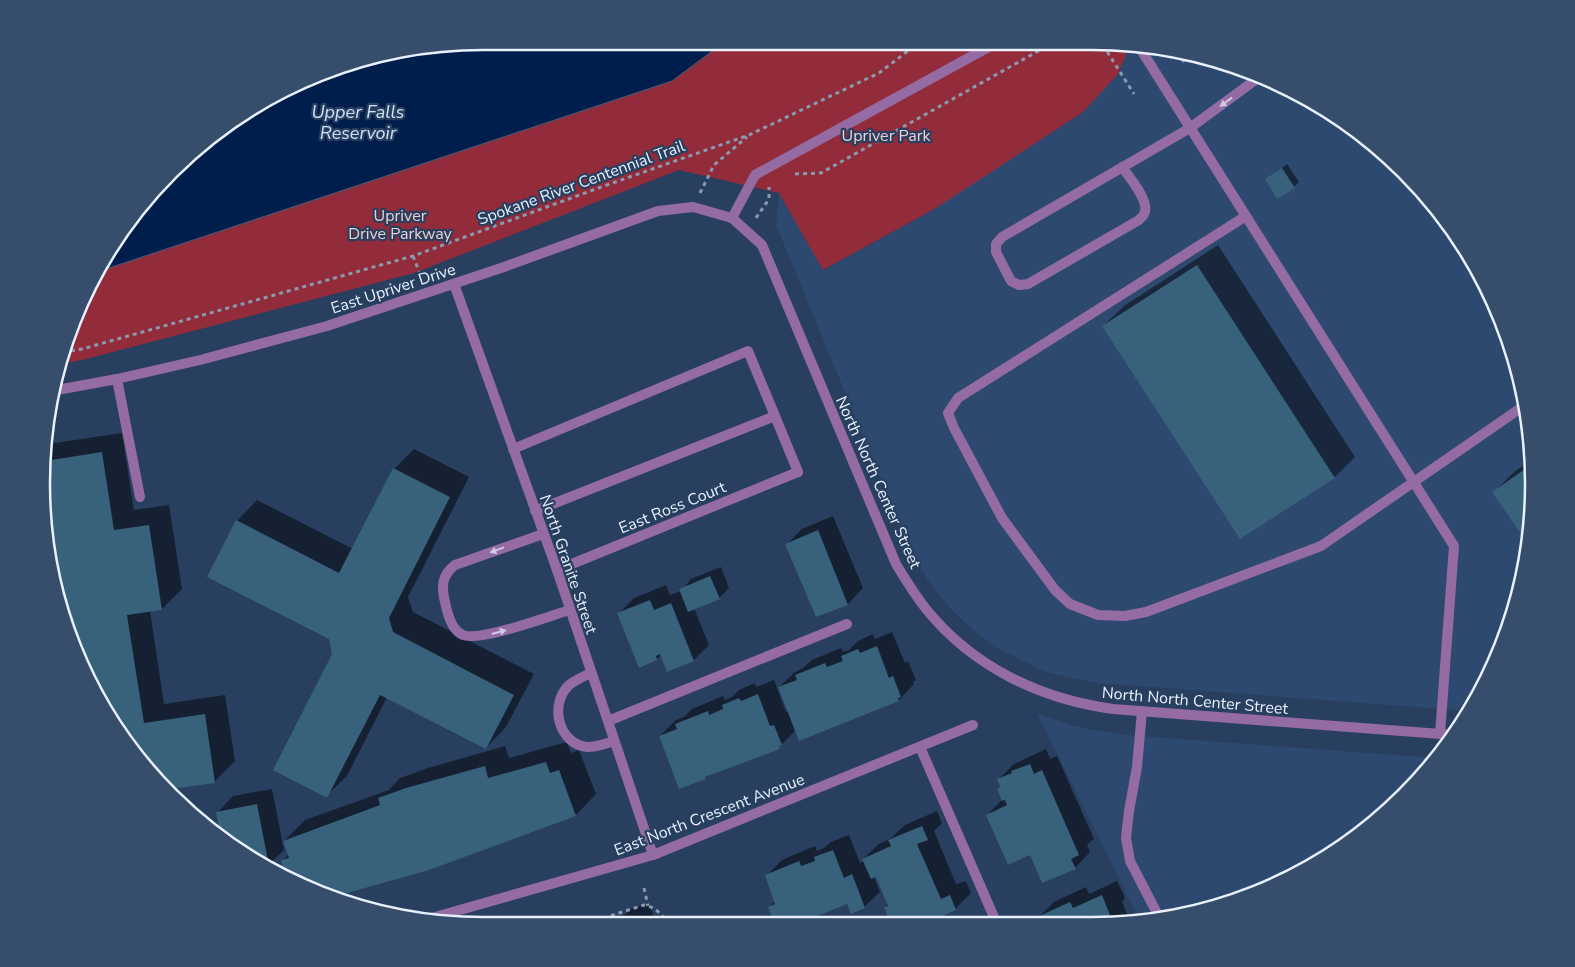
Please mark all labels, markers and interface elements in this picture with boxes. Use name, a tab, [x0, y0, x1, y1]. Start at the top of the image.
one-way arrow	[1219, 97, 1233, 107]
water label: Upper Falls Reservoir	[311, 100, 405, 145]
park label: Upriver Park	[842, 125, 931, 147]
street label: Spokane River Centennial Trail	[475, 135, 688, 231]
park label: Upriver Drive Parkway	[348, 205, 453, 245]
street label: East Upriver Drive	[328, 258, 458, 319]
street label: North North Center Street	[830, 393, 926, 573]
street label: East Ross Court	[616, 476, 730, 539]
street label: North Granite Street	[534, 492, 602, 637]
one-way arrow	[490, 547, 505, 554]
one-way arrow	[492, 627, 507, 635]
street label: North North Center Street	[1101, 682, 1289, 720]
street label: East North Crescent Avenue	[611, 768, 808, 861]

